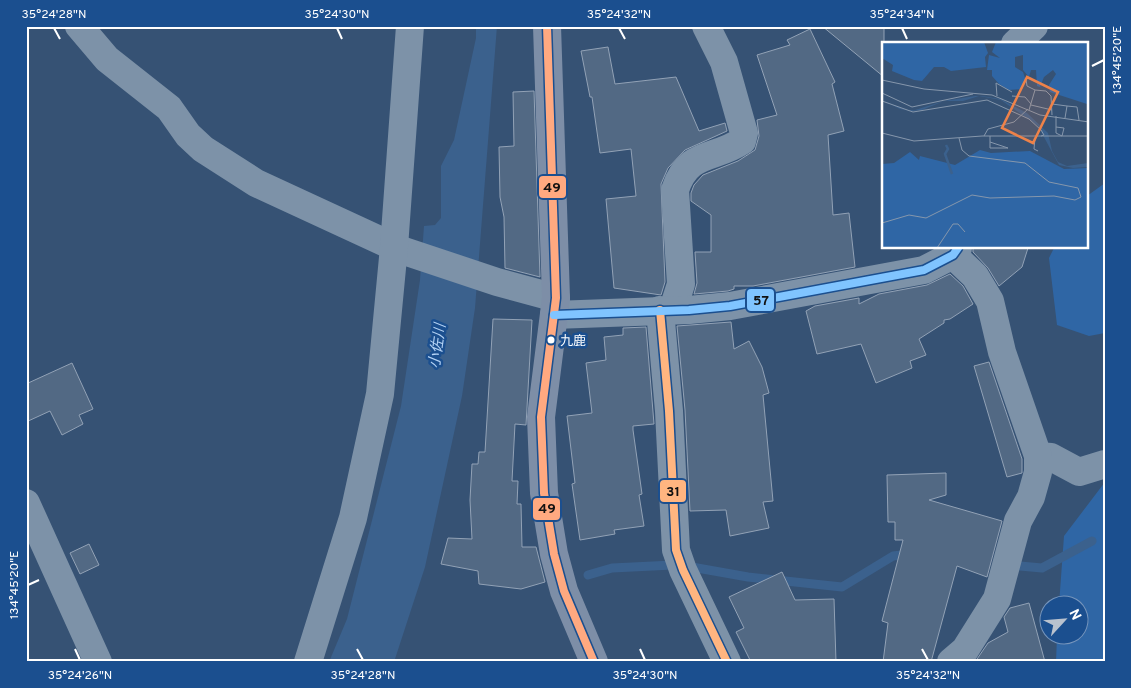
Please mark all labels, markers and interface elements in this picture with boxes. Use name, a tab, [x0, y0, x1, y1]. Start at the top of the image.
text: 35°24'28"N	[22, 7, 86, 23]
text: 35°24'30"N	[305, 7, 369, 23]
text: 35°24'32"N	[587, 7, 651, 23]
text: 35°24'34"N	[870, 7, 934, 23]
text: 134°45'20"E	[1110, 26, 1126, 94]
inset map	[882, 42, 1088, 249]
line badge: 49	[538, 175, 567, 199]
text: 49	[543, 180, 561, 197]
line badge: 57	[746, 288, 775, 312]
text: 57	[753, 293, 769, 310]
water label: 小佐川	[426, 321, 451, 370]
place label: 九鹿	[560, 334, 586, 350]
marker: 九鹿	[546, 335, 556, 345]
line badge: 31	[659, 479, 687, 503]
text: 31	[666, 484, 680, 501]
line badge: 49	[532, 497, 561, 521]
text: 49	[538, 501, 556, 518]
text: 134°45'20"E	[7, 551, 23, 619]
north arrow	[1038, 596, 1088, 646]
text: N	[1064, 607, 1084, 623]
text: 35°24'26"N	[48, 668, 112, 684]
text: 35°24'28"N	[331, 668, 395, 684]
text: 35°24'30"N	[613, 668, 677, 684]
text: 35°24'32"N	[896, 668, 960, 684]

